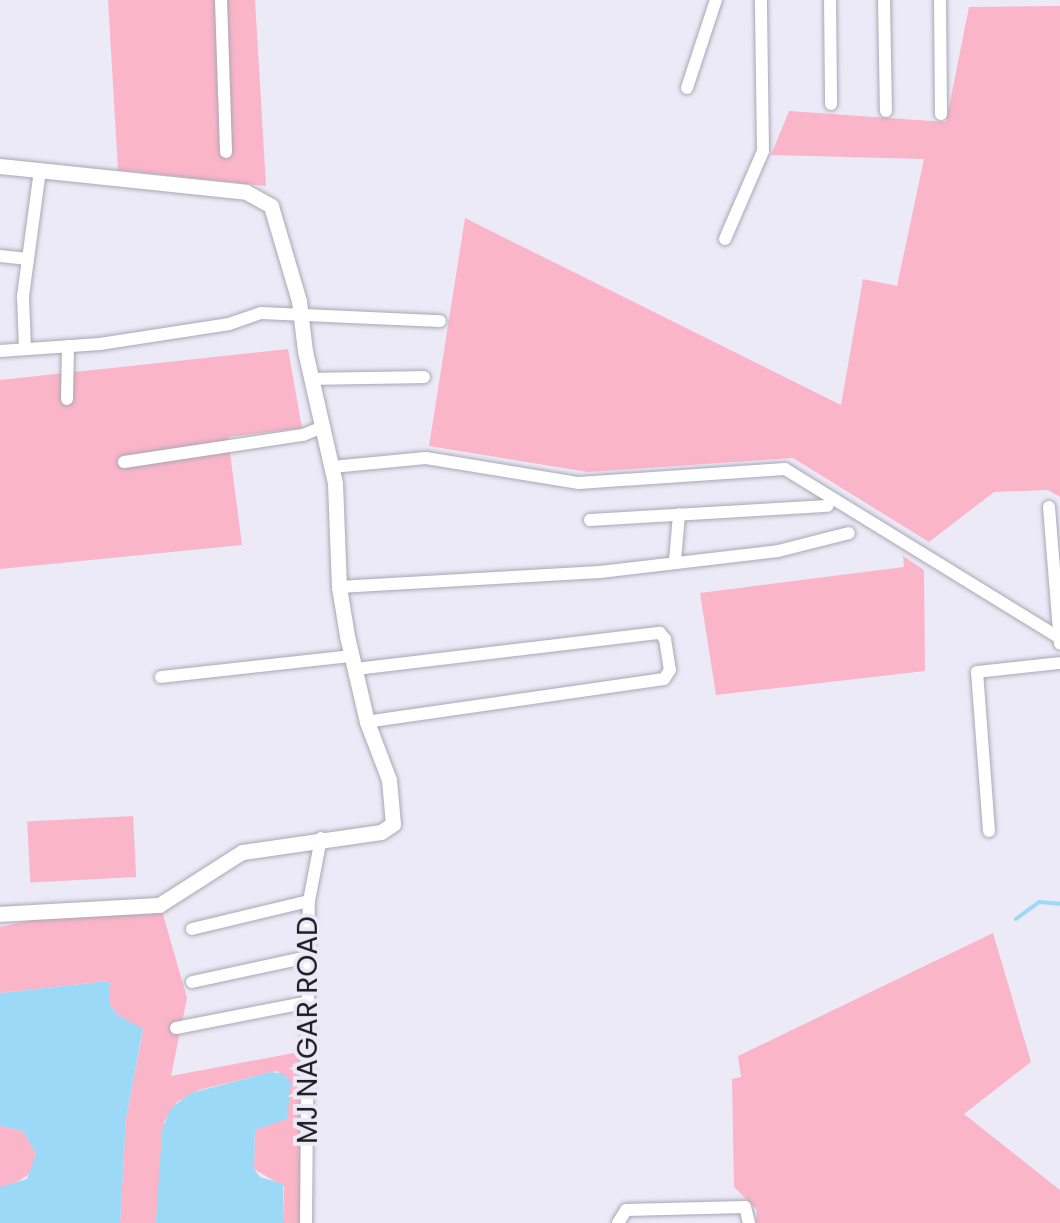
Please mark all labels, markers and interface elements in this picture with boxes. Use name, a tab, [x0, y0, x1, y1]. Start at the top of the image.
street label: MJ NAGAR ROAD	[291, 916, 325, 1144]

